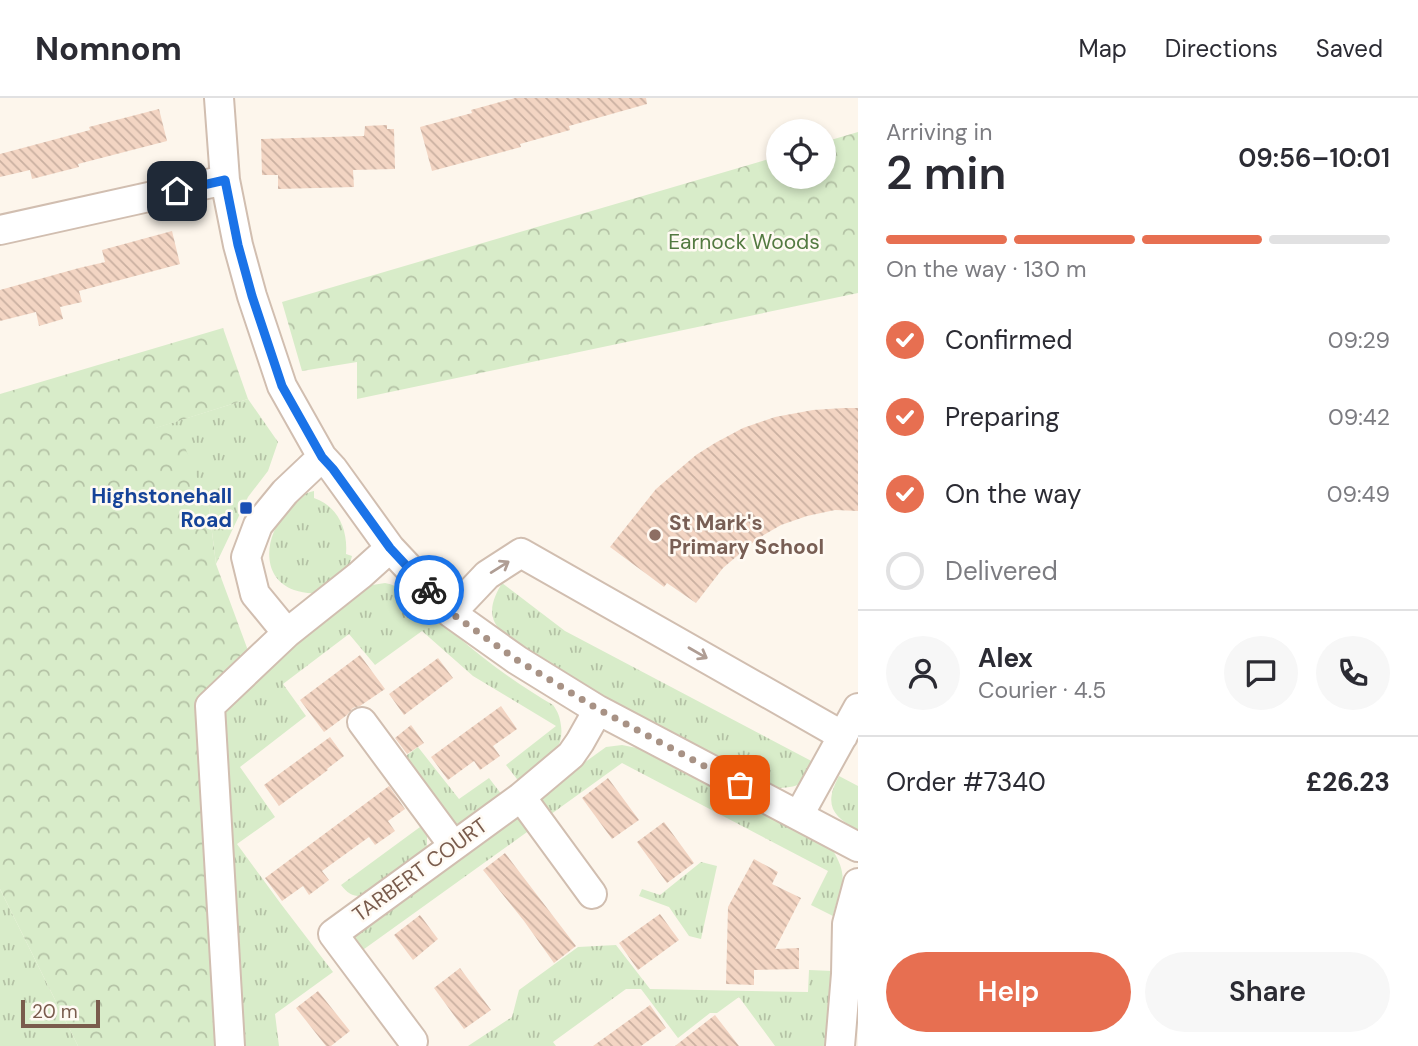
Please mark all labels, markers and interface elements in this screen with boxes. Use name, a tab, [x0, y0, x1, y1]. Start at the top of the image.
text: Nomnom	[35, 27, 182, 70]
text: Map	[1079, 33, 1127, 64]
text: Directions	[1165, 33, 1278, 64]
text: Saved	[1316, 33, 1383, 64]
text: Arriving in	[886, 117, 992, 147]
map controls	[766, 119, 836, 189]
button: locate	[766, 119, 836, 189]
text: 09:56–10:01	[1238, 141, 1390, 175]
text: 2 min	[886, 143, 1006, 203]
pin	[147, 161, 207, 221]
icon: home	[158, 172, 196, 210]
park label: Earnock Woods	[668, 228, 820, 256]
text: On the way · 130 m	[886, 254, 1087, 284]
icon: check	[886, 321, 924, 359]
text: Confirmed	[945, 323, 1072, 357]
text: 09:29	[1328, 325, 1390, 355]
icon: check	[886, 398, 924, 436]
text: Preparing	[945, 400, 1060, 434]
text: 09:42	[1328, 402, 1390, 432]
icon: check	[886, 475, 924, 513]
text: On the way	[945, 477, 1081, 511]
text: 09:49	[1327, 479, 1390, 509]
place label: Highstonehall Road	[91, 482, 232, 534]
marker: Highstonehall Road	[238, 500, 254, 516]
place label: St Mark's Primary School	[669, 509, 824, 561]
marker: St Mark's Primary School	[647, 527, 663, 543]
text: Delivered	[945, 554, 1058, 588]
courier	[394, 555, 464, 625]
one-way arrow	[490, 559, 510, 573]
icon: bike	[410, 571, 448, 609]
button: person	[886, 636, 960, 710]
button: chat	[1224, 636, 1298, 710]
button: phone	[1316, 636, 1390, 710]
text: Alex	[978, 641, 1033, 675]
one-way arrow	[687, 646, 707, 660]
text: Courier · 4.5	[978, 675, 1106, 705]
pin	[710, 755, 770, 815]
text: Order #7340	[886, 765, 1046, 799]
text: £26.23	[1306, 765, 1390, 799]
icon: bag	[721, 766, 759, 804]
street label: TARBERT COURT	[347, 811, 493, 928]
button: Help	[886, 952, 1131, 1032]
button: Share	[1145, 952, 1390, 1032]
scale bar	[21, 997, 100, 1029]
text: 20 m	[32, 999, 78, 1024]

